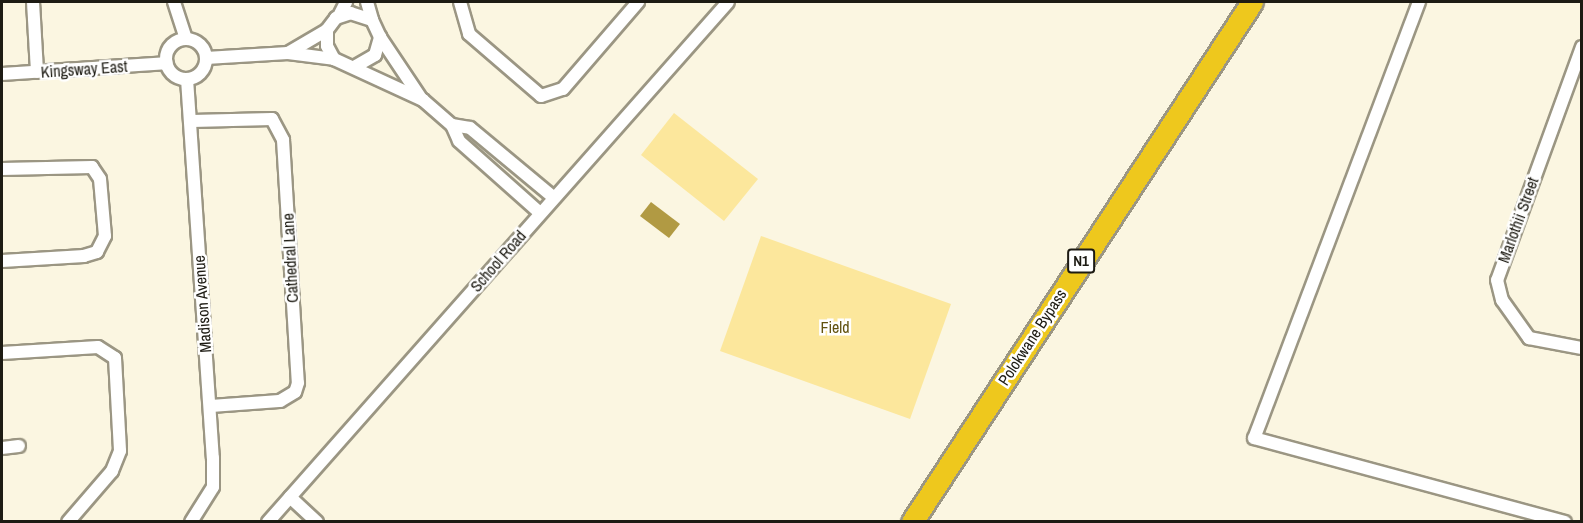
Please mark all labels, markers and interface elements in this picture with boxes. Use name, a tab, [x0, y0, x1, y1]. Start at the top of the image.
street label: Kingsway East	[40, 56, 128, 82]
street label: Marlothii Street	[1494, 175, 1542, 265]
street label: Cathedral Lane	[278, 213, 302, 303]
street label: School Road	[466, 226, 530, 296]
road number: N1	[1066, 249, 1096, 273]
street label: Madison Avenue	[189, 254, 215, 354]
street label: Polokwane Bypass	[994, 285, 1070, 389]
park label: Field	[820, 317, 850, 337]

